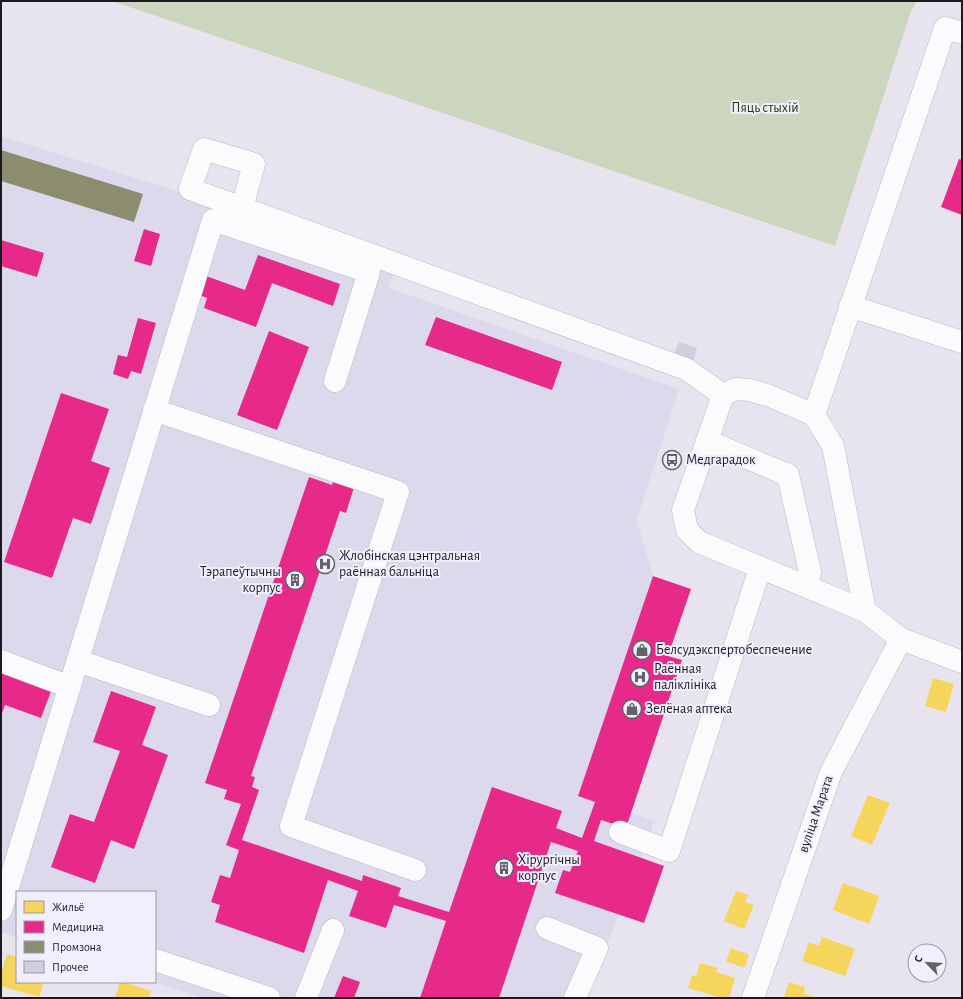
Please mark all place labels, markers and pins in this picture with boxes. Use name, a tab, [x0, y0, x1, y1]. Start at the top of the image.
bus stop icon: Медгарадок	[661, 449, 683, 471]
place label: Медгарадок	[686, 453, 756, 467]
place label: Жлобінская цэнтральная раённая бальніца	[339, 549, 480, 579]
hospital icon: Жлобінская цэнтральная раённая бальніца	[314, 553, 336, 575]
place label: Тэрапеўтычны корпус	[200, 565, 281, 595]
building icon: Тэрапеўтычны корпус	[284, 569, 306, 591]
shop icon: Белсудэкспертобеспечение	[631, 639, 653, 661]
place label: Белсудэкспертобеспечение	[656, 643, 812, 657]
place label: Раённая паліклініка	[654, 662, 717, 692]
hospital icon: Раённая паліклініка	[629, 666, 651, 688]
shop icon: Зелёная аптека	[621, 698, 643, 720]
place label: Зелёная аптека	[646, 702, 733, 716]
place label: Хірургічны корпус	[518, 853, 580, 883]
building icon: Хірургічны корпус	[493, 857, 515, 879]

